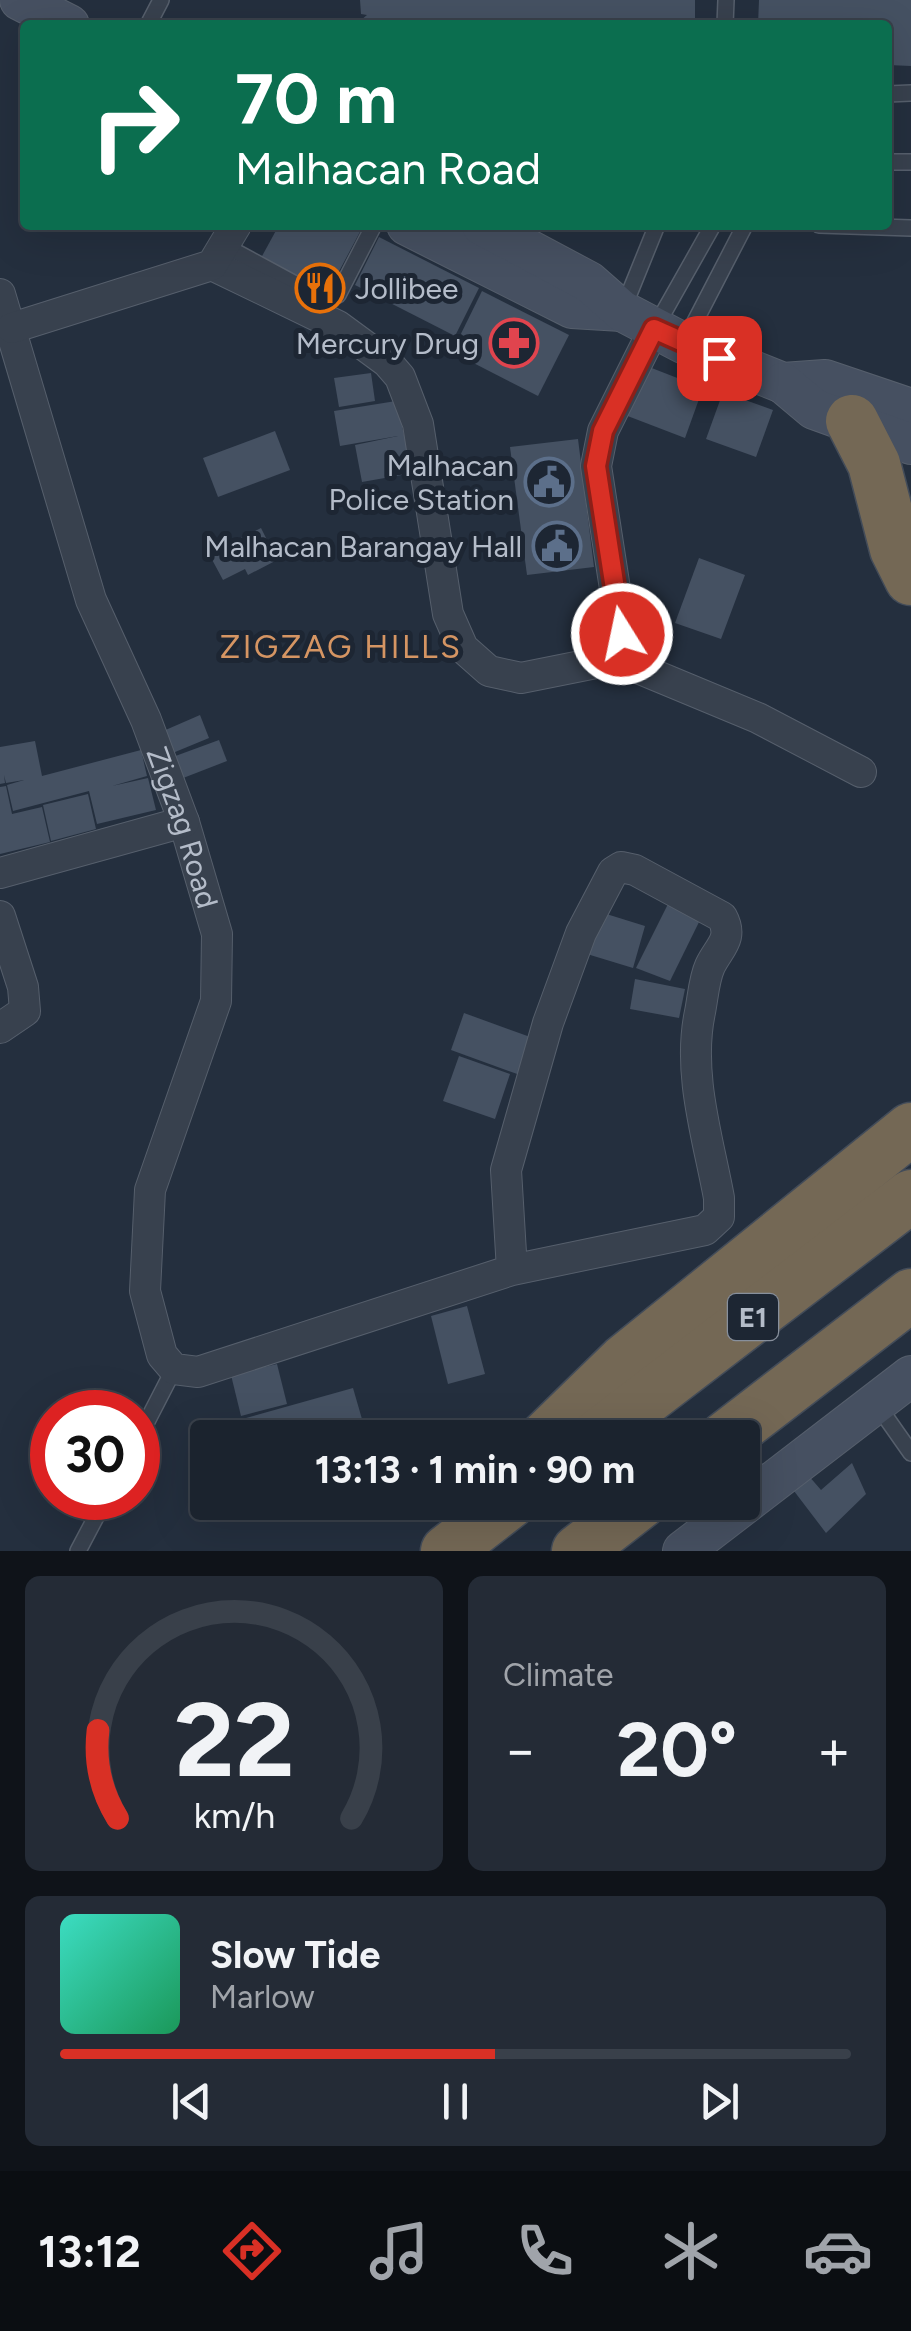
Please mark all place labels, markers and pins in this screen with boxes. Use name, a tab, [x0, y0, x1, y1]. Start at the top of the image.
restaurant icon: Jollibee	[294, 262, 346, 314]
place label: Jollibee	[355, 270, 458, 307]
pin	[677, 316, 762, 401]
pharmacy icon: Mercury Drug	[488, 317, 540, 369]
place label: Mercury Drug	[296, 325, 479, 362]
place label: Malhacan Police Station	[329, 447, 514, 518]
public building icon: Malhacan Police Station	[523, 456, 575, 508]
public building icon: Malhacan Barangay Hall	[531, 520, 583, 572]
place label: Malhacan Barangay Hall	[204, 528, 522, 565]

